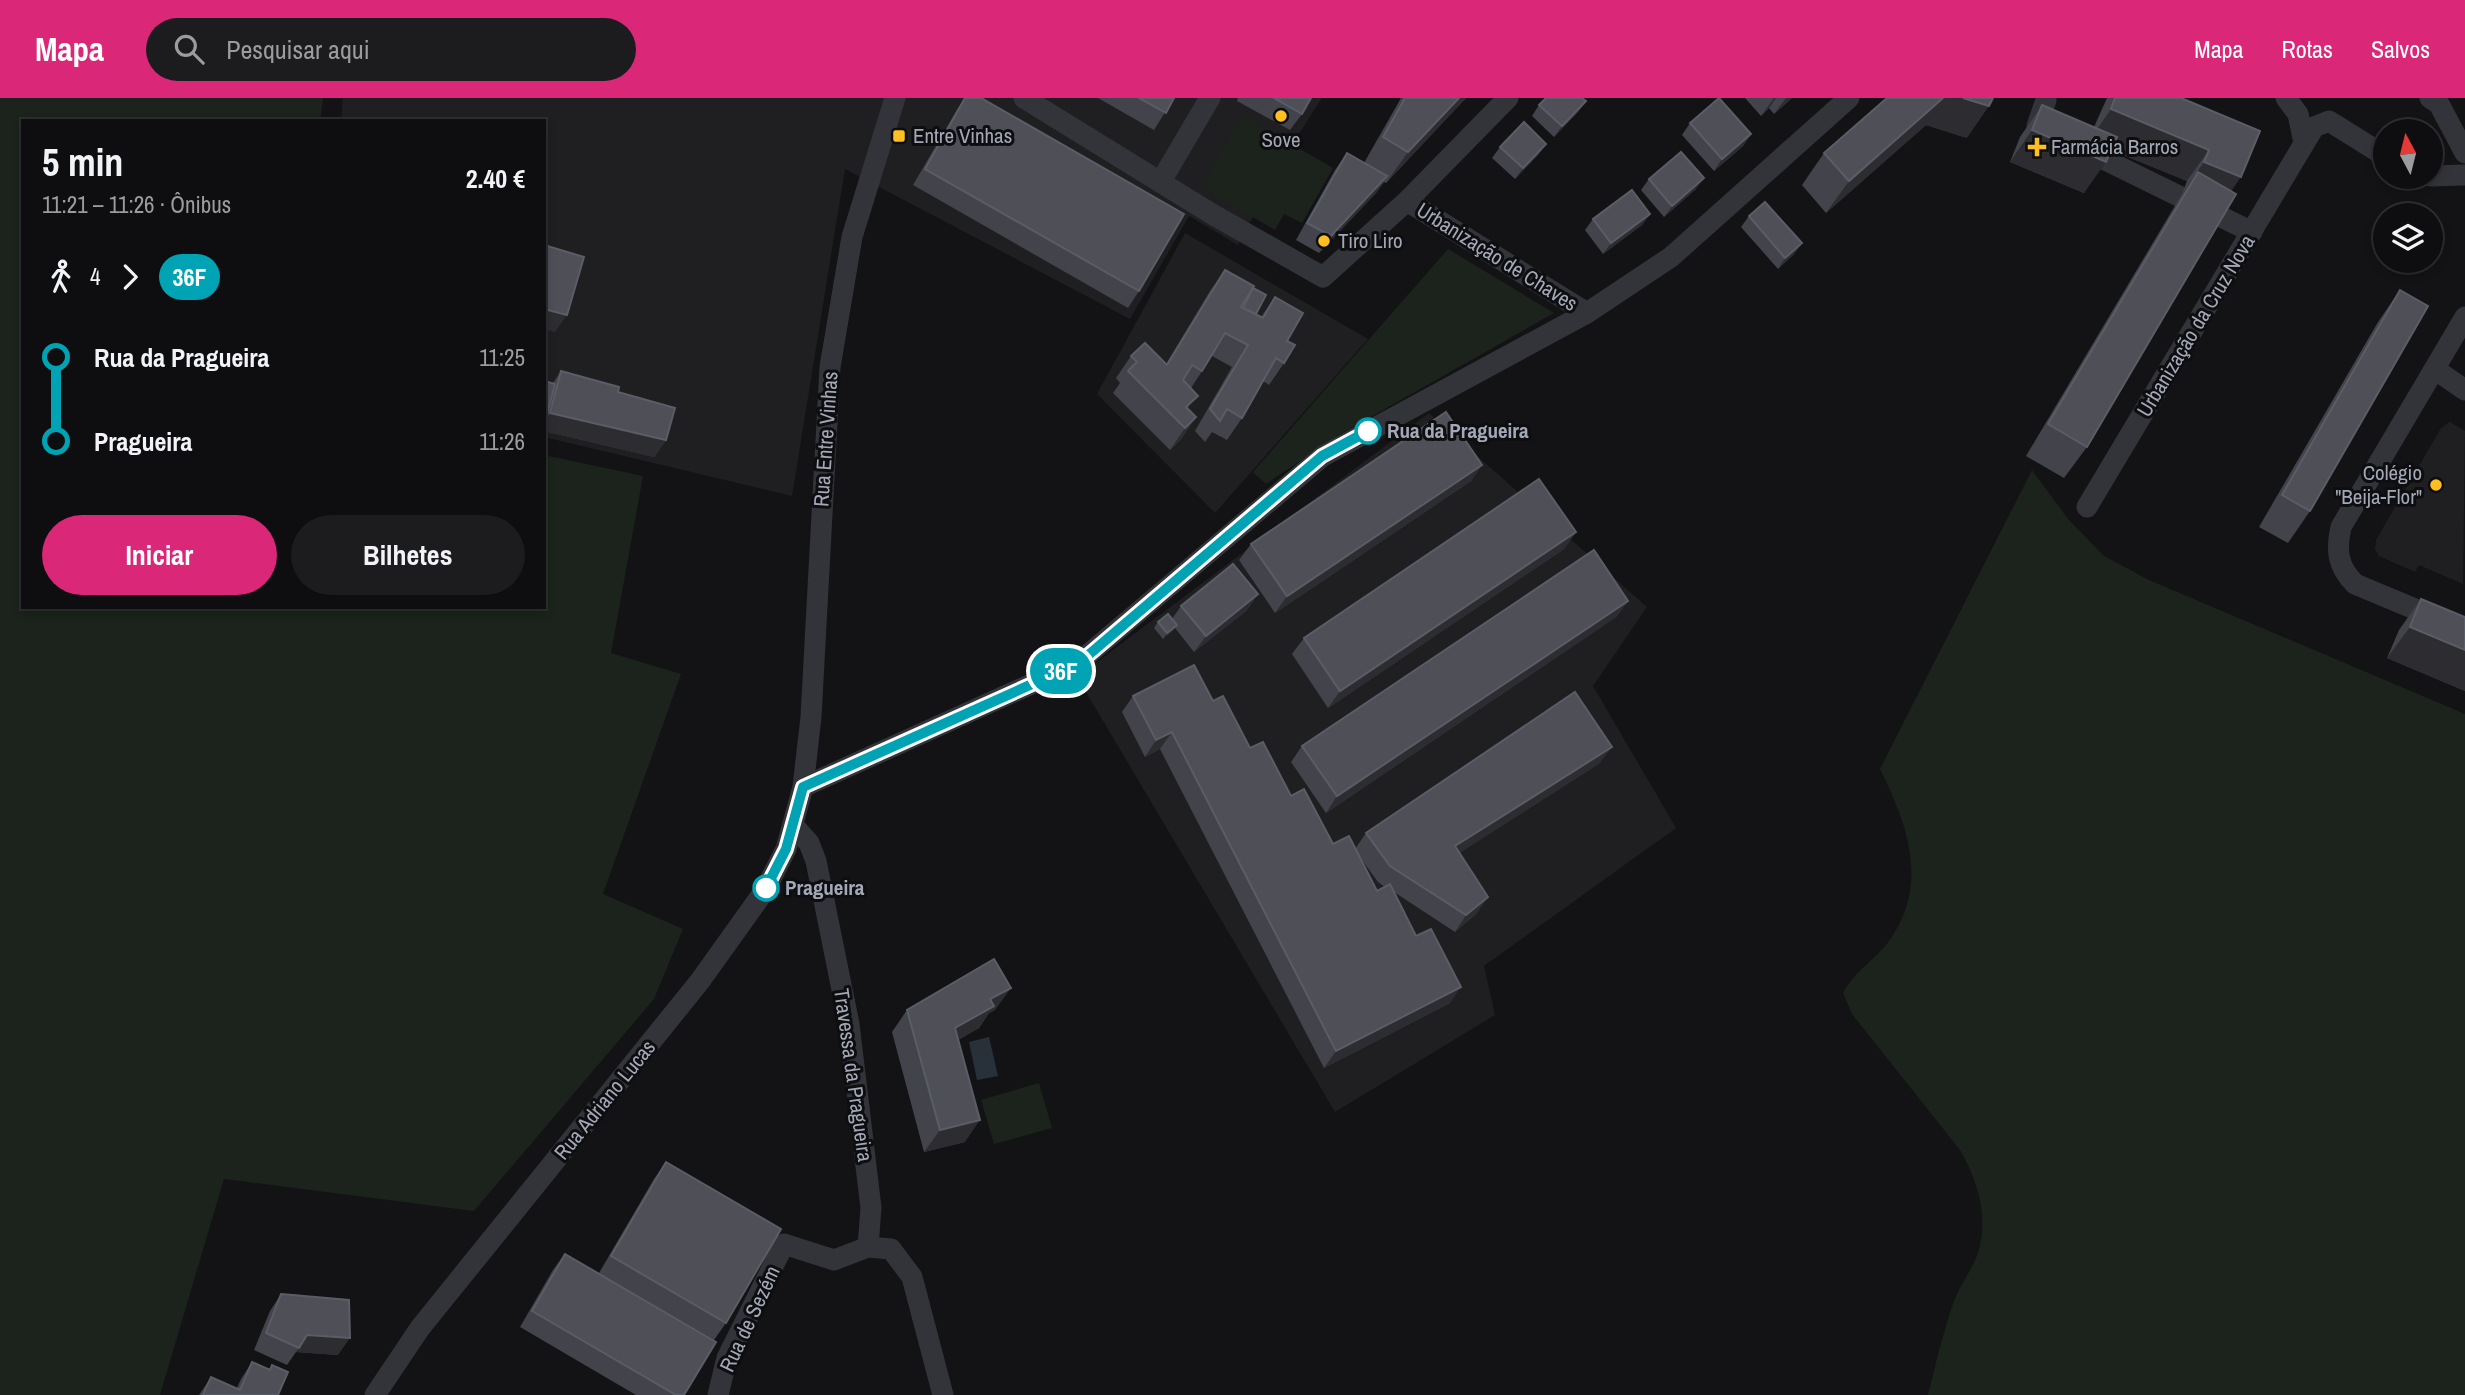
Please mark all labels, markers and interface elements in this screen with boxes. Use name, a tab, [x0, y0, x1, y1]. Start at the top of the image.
search box	[146, 18, 636, 81]
text: Mapa	[35, 27, 104, 71]
icon: search	[170, 30, 208, 68]
text: Pesquisar aqui	[226, 32, 370, 67]
text: Mapa	[2194, 33, 2244, 65]
text: Rotas	[2282, 33, 2333, 65]
text: Salvos	[2371, 33, 2430, 65]
marker: Sove	[1273, 108, 1289, 124]
north arrow	[2373, 119, 2443, 189]
map controls	[2373, 119, 2443, 273]
place label: Entre Vinhas	[913, 121, 1012, 150]
place label: Sove	[1261, 125, 1301, 154]
marker: Entre Vinhas	[891, 128, 907, 144]
place label: Farmácia Barros	[2051, 132, 2178, 161]
text: 5 min	[42, 137, 123, 188]
marker: Farmácia Barros	[2029, 139, 2045, 155]
text: 2.40 €	[466, 161, 525, 196]
text: 11:21 – 11:26 · Ônibus	[42, 189, 231, 220]
street label: Urbanização de Chaves	[1411, 195, 1583, 318]
button: layers	[2373, 203, 2443, 273]
place label: Tiro Liro	[1338, 226, 1403, 255]
street label: Urbanização da Cruz Nova	[2130, 229, 2262, 422]
marker: Tiro Liro	[1316, 233, 1332, 249]
icon: walk	[42, 258, 80, 296]
icon: forward	[111, 258, 149, 296]
text: 4	[90, 261, 101, 292]
text: 36F	[173, 261, 206, 293]
text: Rua da Pragueira	[94, 340, 269, 375]
text: 11:25	[479, 342, 525, 373]
street label: Rua Entre Vinhas	[806, 370, 845, 508]
place label: Rua da Pragueira	[1387, 416, 1529, 445]
marker: Rua da Pragueira	[1355, 418, 1381, 444]
text: Pragueira	[94, 424, 192, 459]
text: 11:26	[479, 426, 525, 457]
place label: Colégio "Beija-Flor"	[2335, 458, 2422, 511]
marker: Colégio "Beija-Flor"	[2428, 477, 2444, 493]
button: Iniciar	[42, 515, 277, 595]
button: Bilhetes	[291, 515, 525, 595]
line badge: 36F	[1021, 648, 1101, 694]
text: 36F	[1044, 655, 1078, 687]
place label: Pragueira	[785, 873, 865, 902]
marker: Pragueira	[753, 875, 779, 901]
street label: Travessa da Pragueira	[827, 986, 880, 1164]
street label: Rua Adriano Lucas	[547, 1034, 662, 1166]
street label: Rua de Sezém	[712, 1261, 787, 1377]

